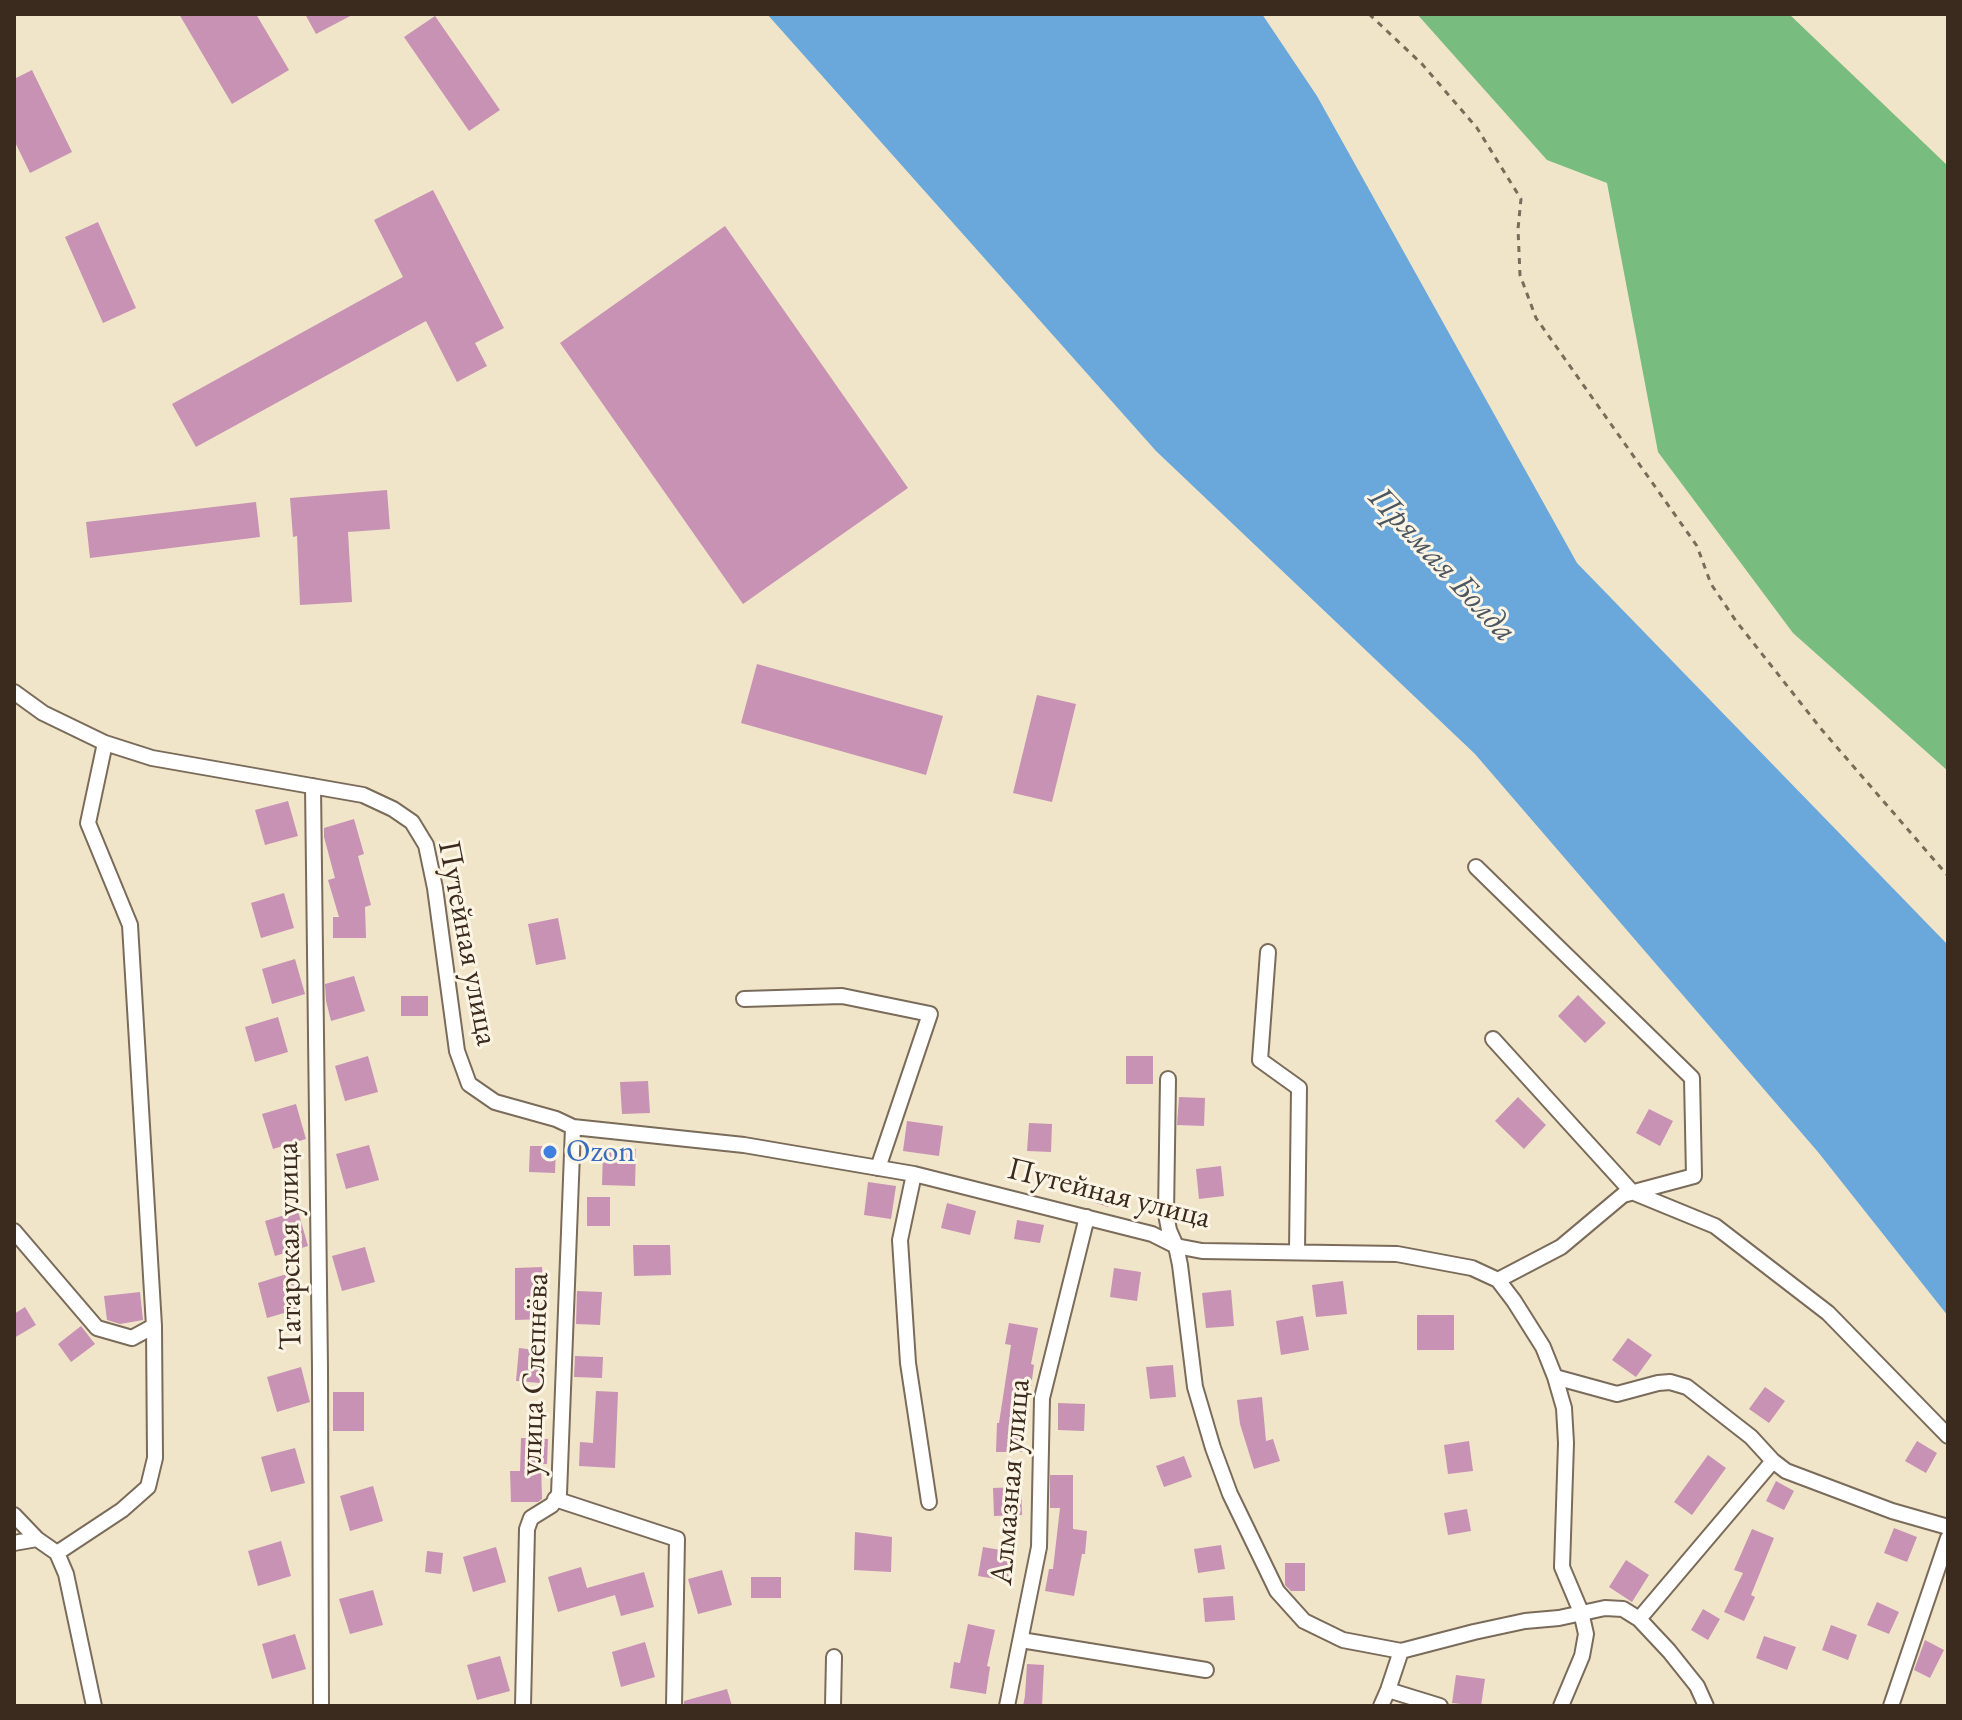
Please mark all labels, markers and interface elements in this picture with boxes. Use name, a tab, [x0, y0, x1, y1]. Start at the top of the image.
water label: Прямая Болда	[1359, 479, 1525, 651]
street label: Путейная улица	[428, 837, 506, 1049]
place label: Ozon	[566, 1133, 635, 1171]
street label: Татарская улица	[269, 1141, 311, 1351]
marker: Ozon	[541, 1143, 559, 1161]
street label: Путейная улица	[1004, 1150, 1214, 1238]
street label: улица Слепнёва	[512, 1272, 558, 1476]
street label: Алмазная улица	[983, 1377, 1039, 1587]

